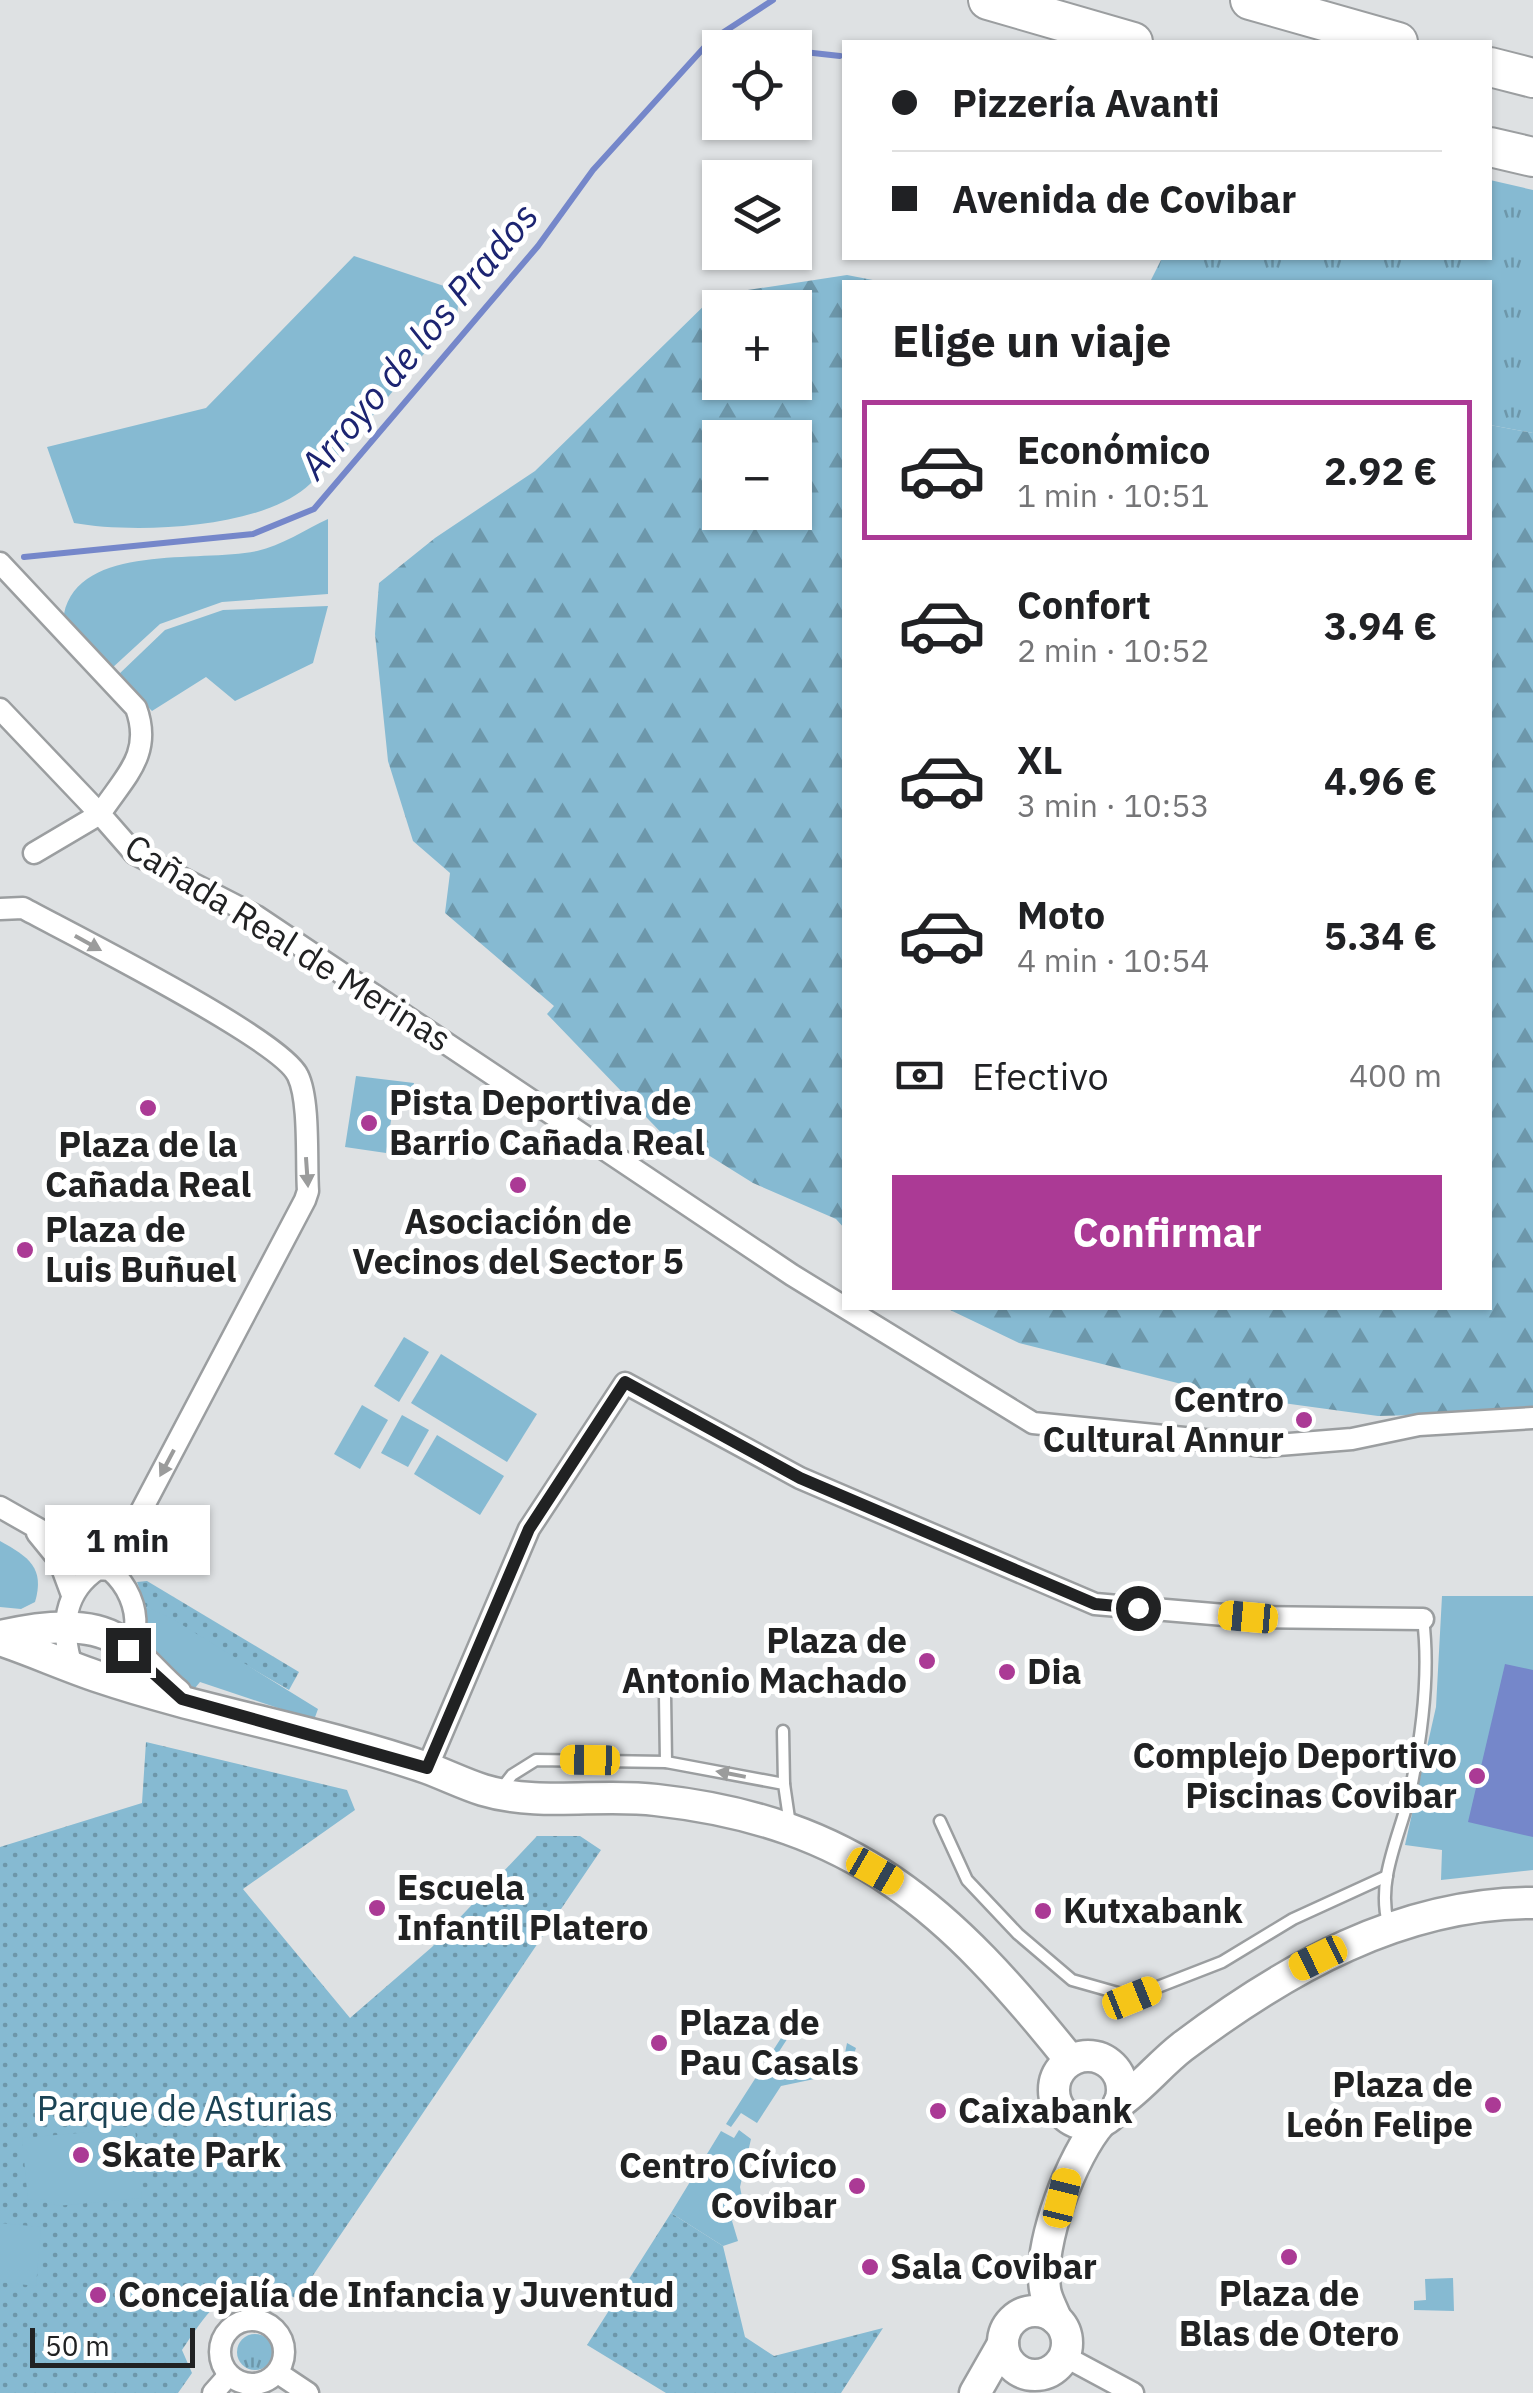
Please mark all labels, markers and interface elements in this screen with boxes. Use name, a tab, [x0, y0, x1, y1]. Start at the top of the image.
map controls	[702, 30, 812, 530]
button: locate	[702, 30, 812, 140]
text: Pizzería Avanti	[952, 78, 1220, 127]
button: layers	[702, 160, 812, 270]
text: Avenida de Covibar	[952, 174, 1296, 223]
water label: Arroyo de los Prados	[287, 192, 548, 490]
button: +	[702, 290, 812, 400]
text: Elige un viaje	[892, 311, 1171, 369]
button: −	[702, 420, 812, 530]
icon: car	[897, 425, 987, 515]
text: Económico	[1017, 425, 1210, 474]
text: 2.92 €	[1324, 446, 1437, 495]
text: 1 min · 10:51	[1017, 474, 1210, 516]
icon: car	[897, 580, 987, 670]
text: Confort	[1017, 580, 1151, 629]
text: 3.94 €	[1324, 601, 1437, 650]
text: 2 min · 10:52	[1017, 629, 1210, 671]
icon: car	[897, 735, 987, 825]
text: XL	[1017, 735, 1063, 784]
text: 4.96 €	[1324, 756, 1437, 805]
text: 3 min · 10:53	[1017, 784, 1210, 826]
street label: Cañada Real de Merinas	[117, 823, 460, 1061]
icon: car	[897, 890, 987, 980]
text: Moto	[1017, 890, 1105, 939]
text: 5.34 €	[1324, 911, 1437, 960]
one-way arrow	[74, 935, 103, 952]
text: 4 min · 10:54	[1017, 939, 1210, 981]
icon: cash	[892, 1048, 947, 1103]
text: Efectivo	[972, 1051, 1109, 1100]
text: 400 m	[1349, 1054, 1442, 1096]
place label: Pista Deportiva de Barrio Cañada Real	[389, 1079, 705, 1165]
marker: Plaza de la Cañada Real	[137, 1097, 159, 1119]
marker: Pista Deportiva de Barrio Cañada Real	[358, 1112, 380, 1134]
place label: Plaza de la Cañada Real	[45, 1121, 251, 1207]
one-way arrow	[299, 1157, 315, 1189]
marker: Asociación de Vecinos del Sector 5	[507, 1174, 529, 1196]
button: Confirmar	[892, 1175, 1442, 1290]
place label: Asociación de Vecinos del Sector 5	[352, 1198, 684, 1284]
place label: Plaza de Luis Buñuel	[45, 1206, 236, 1292]
marker: Plaza de Luis Buñuel	[14, 1239, 36, 1261]
place label: Centro Cultural Annur	[1043, 1376, 1284, 1462]
marker: Centro Cultural Annur	[1293, 1409, 1315, 1431]
one-way arrow	[159, 1448, 176, 1477]
callout: 1 min	[46, 1505, 210, 1575]
text: 1 min	[86, 1519, 169, 1561]
route start	[1116, 1586, 1161, 1631]
car	[1217, 1599, 1279, 1635]
place label: Plaza de Antonio Machado	[622, 1617, 907, 1703]
route end	[106, 1628, 151, 1673]
place label: Dia	[1027, 1648, 1081, 1694]
marker: Plaza de Antonio Machado	[916, 1650, 938, 1672]
marker: Dia	[996, 1661, 1018, 1683]
place label: Complejo Deportivo Piscinas Covibar	[1133, 1732, 1457, 1818]
car	[560, 1744, 620, 1776]
marker: Complejo Deportivo Piscinas Covibar	[1466, 1765, 1488, 1787]
one-way arrow	[715, 1766, 746, 1781]
car	[842, 1843, 908, 1899]
place label: Escuela Infantil Platero	[397, 1864, 649, 1950]
place label: Kutxabank	[1063, 1887, 1243, 1933]
marker: Escuela Infantil Platero	[366, 1897, 388, 1919]
marker: Kutxabank	[1032, 1900, 1054, 1922]
car	[1284, 1931, 1352, 1985]
car	[1099, 1973, 1165, 2023]
place label: Plaza de Pau Casals	[679, 1999, 859, 2085]
marker: Plaza de Pau Casals	[648, 2032, 670, 2054]
place label: Plaza de León Felipe	[1286, 2061, 1473, 2147]
park label: Parque de Asturias	[37, 2085, 333, 2131]
place label: Caixabank	[958, 2087, 1133, 2133]
marker: Plaza de León Felipe	[1482, 2094, 1504, 2116]
marker: Caixabank	[927, 2100, 949, 2122]
place label: Skate Park	[101, 2131, 281, 2177]
place label: Centro Cívico Covibar	[619, 2142, 837, 2228]
marker: Skate Park	[70, 2144, 92, 2166]
car	[1040, 2165, 1084, 2231]
marker: Centro Cívico Covibar	[846, 2175, 868, 2197]
place label: Sala Covibar	[890, 2243, 1097, 2289]
marker: Plaza de Blas de Otero	[1278, 2246, 1300, 2268]
marker: Sala Covibar	[859, 2256, 881, 2278]
place label: Plaza de Blas de Otero	[1179, 2270, 1399, 2356]
place label: Concejalía de Infancia y Juventud	[118, 2271, 675, 2317]
marker: Concejalía de Infancia y Juventud	[87, 2284, 109, 2306]
scale bar	[30, 2323, 195, 2368]
text: 50 m	[45, 2327, 110, 2364]

